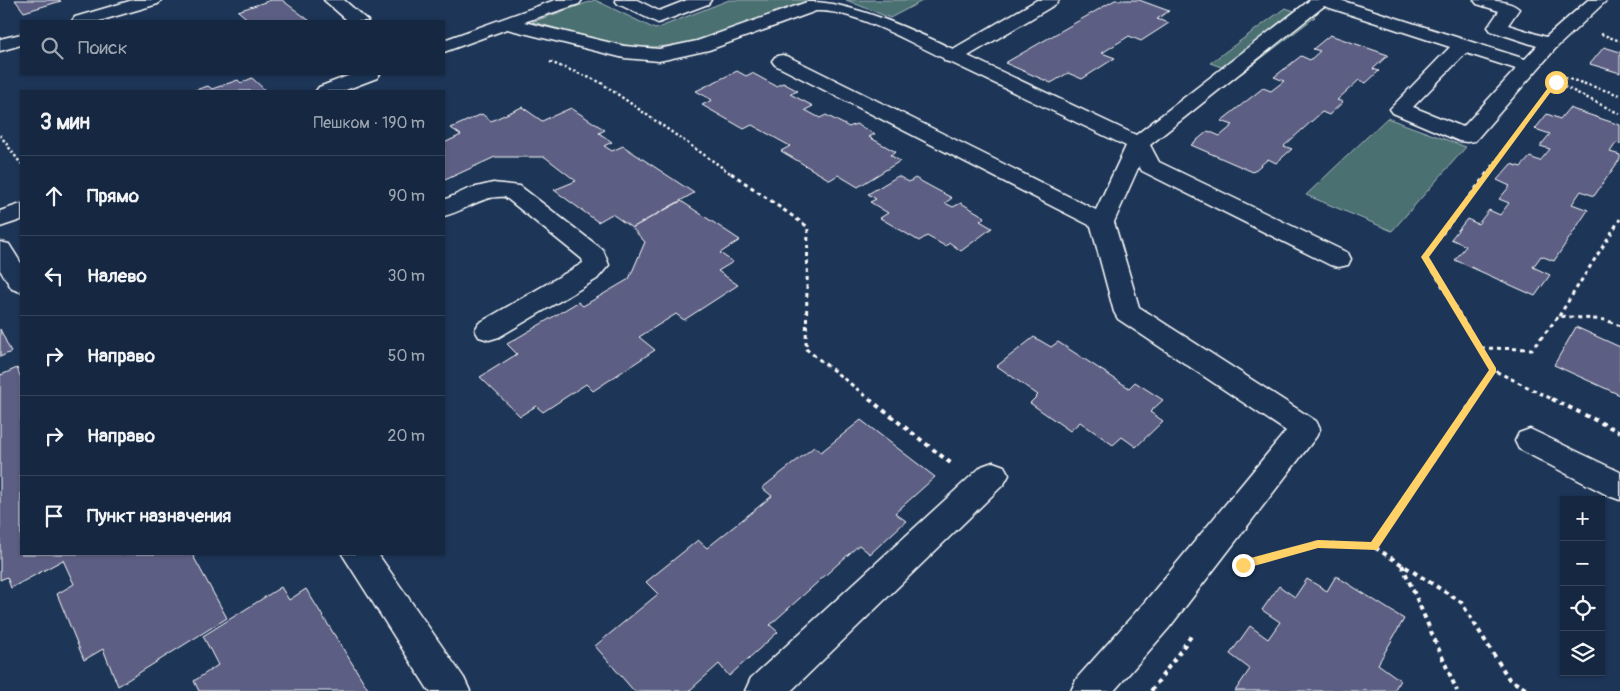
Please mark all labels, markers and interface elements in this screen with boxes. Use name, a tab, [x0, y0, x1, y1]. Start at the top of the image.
search box	[20, 20, 445, 75]
icon: search	[38, 34, 66, 62]
text: Поиск	[78, 36, 128, 60]
route start	[1545, 71, 1568, 94]
text: 3 мин	[40, 109, 90, 136]
text: Пешком · 190 m	[314, 113, 425, 133]
icon: ahead	[40, 182, 68, 210]
text: Прямо	[87, 184, 139, 208]
text: 90 m	[388, 186, 425, 206]
icon: left	[40, 262, 68, 290]
text: Налево	[87, 264, 147, 288]
text: 30 m	[387, 266, 425, 286]
icon: right	[40, 342, 68, 370]
text: Направо	[87, 344, 155, 368]
text: 50 m	[388, 346, 425, 366]
icon: right	[40, 422, 68, 450]
text: Направо	[87, 424, 155, 448]
text: 20 m	[387, 426, 425, 446]
map controls	[1560, 496, 1605, 676]
button: +	[1560, 496, 1605, 541]
icon: arrive	[40, 502, 68, 530]
text: Пункт назначения	[87, 504, 231, 528]
button: −	[1560, 541, 1605, 586]
route end	[1232, 554, 1255, 577]
button: locate	[1560, 586, 1605, 631]
button: layers	[1560, 631, 1605, 676]

